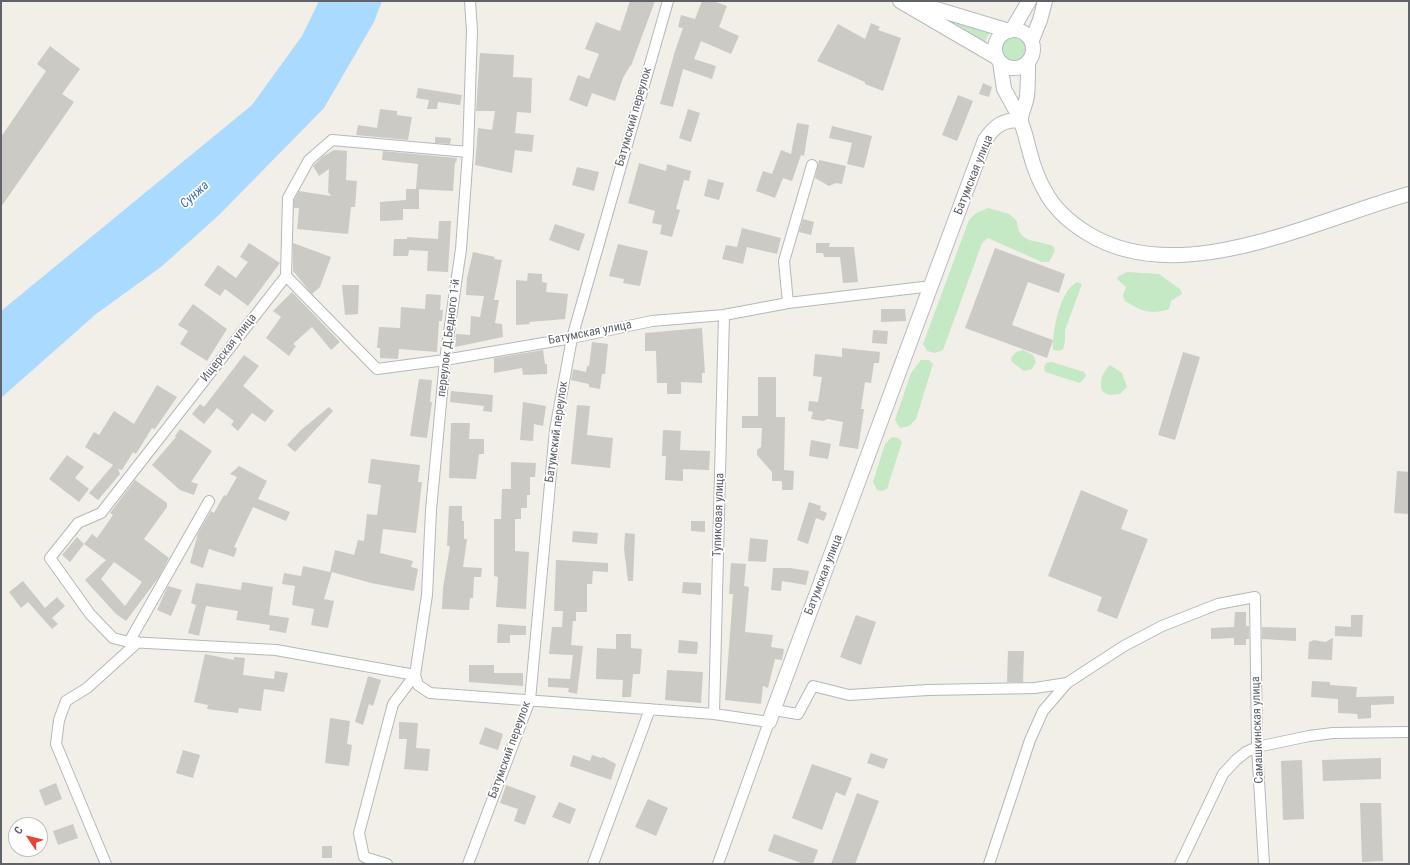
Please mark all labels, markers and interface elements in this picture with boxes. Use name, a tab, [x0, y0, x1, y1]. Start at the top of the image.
street label: Батумский переулок	[613, 66, 655, 168]
street label: Батумская улица	[951, 133, 997, 217]
water label: Сунжа	[177, 178, 213, 212]
street label: переулок Д.Бедного 1-й	[435, 278, 463, 398]
street label: Ищерская улица	[198, 311, 260, 385]
street label: Батумская улица	[547, 318, 633, 348]
street label: Батумский переулок	[543, 380, 571, 484]
street label: Тупиковая улица	[710, 473, 728, 557]
street label: Батумская улица	[802, 533, 846, 617]
street label: Самашкинская улица	[1249, 676, 1267, 784]
street label: Батумский переулок	[486, 699, 534, 801]
north arrow	[8, 817, 48, 857]
text: С	[11, 824, 26, 837]

